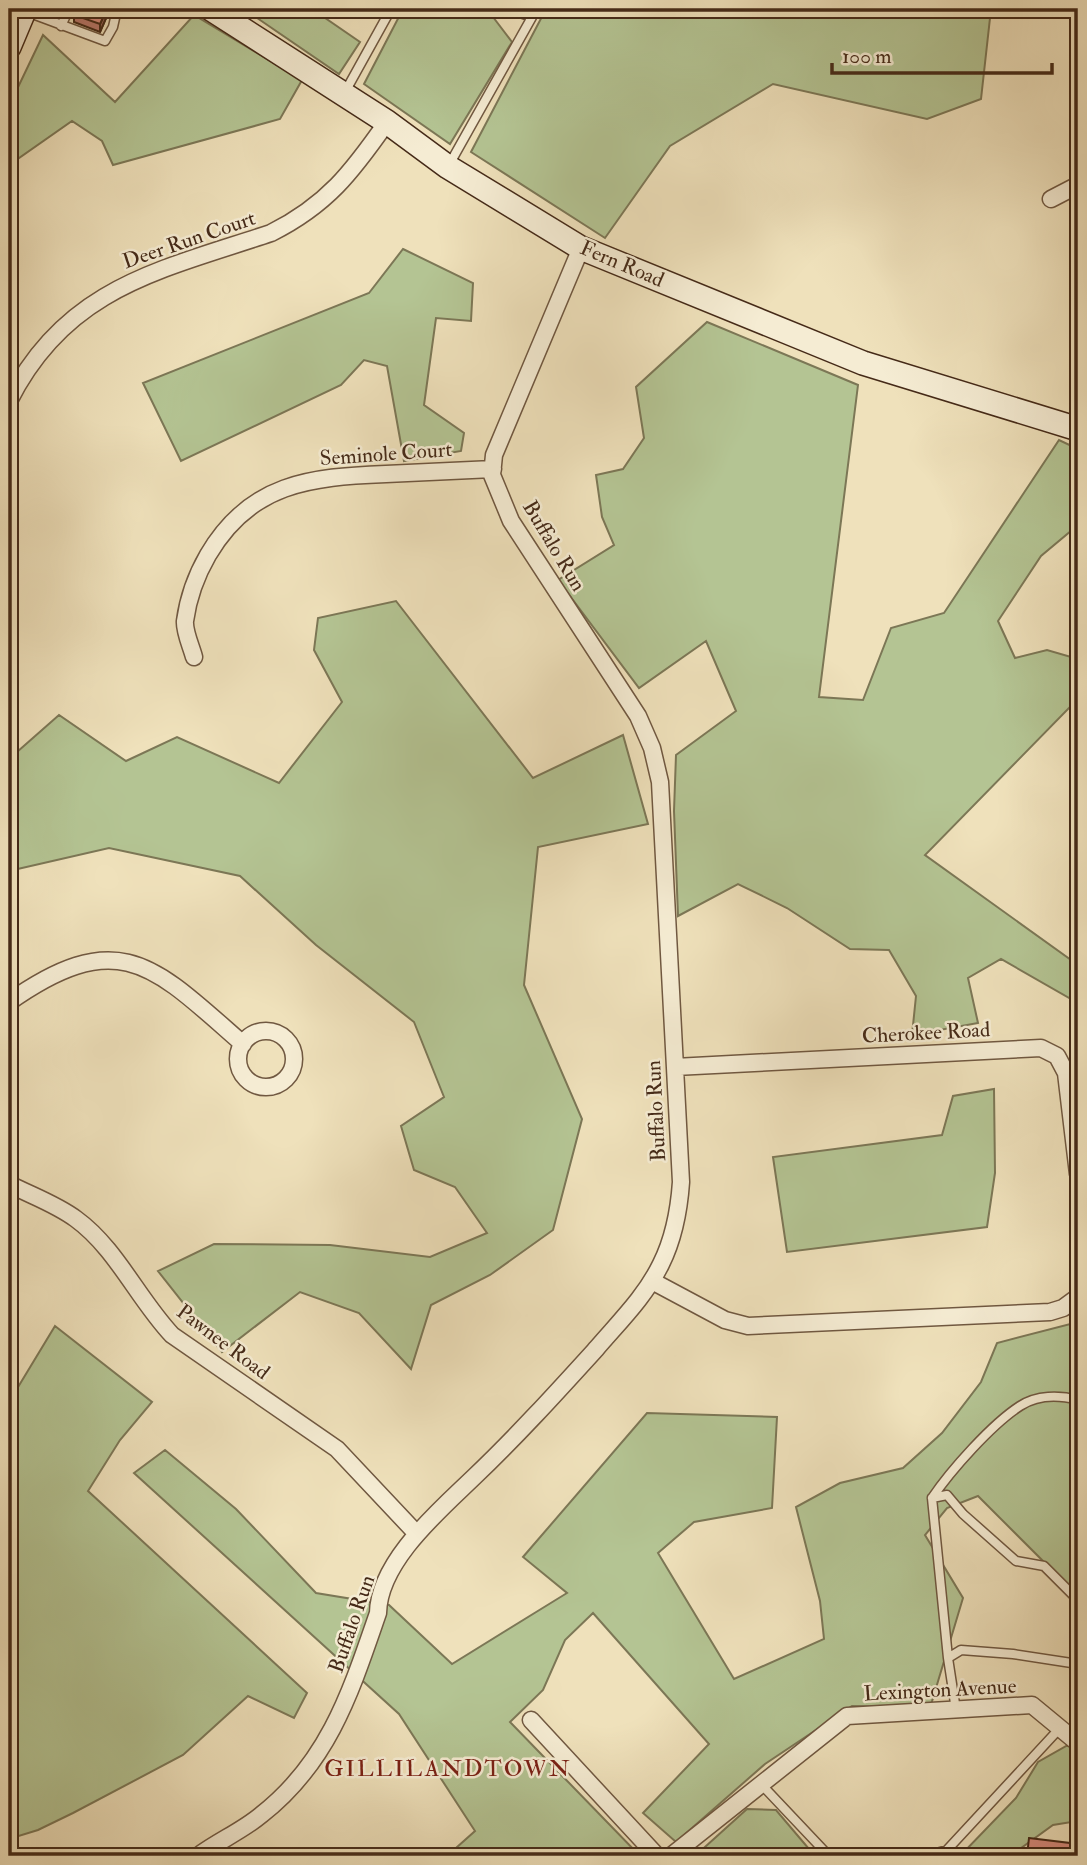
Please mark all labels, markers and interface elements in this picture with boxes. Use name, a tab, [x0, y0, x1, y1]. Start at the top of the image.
scale bar	[832, 32, 1052, 76]
text: 100 m	[842, 43, 892, 70]
street label: Deer Run Court	[119, 205, 259, 275]
street label: Fern Road	[576, 234, 669, 294]
street label: Seminole Court	[319, 436, 453, 472]
street label: Buffalo Run	[516, 496, 592, 597]
street label: Cherokee Road	[861, 1016, 992, 1050]
street label: Buffalo Run	[640, 1059, 672, 1162]
street label: Pawnee Road	[171, 1298, 276, 1386]
street label: Buffalo Run	[323, 1571, 381, 1676]
street label: Lexington Avenue	[863, 1673, 1017, 1707]
district label: GILLILANDTOWN	[324, 1754, 572, 1783]

